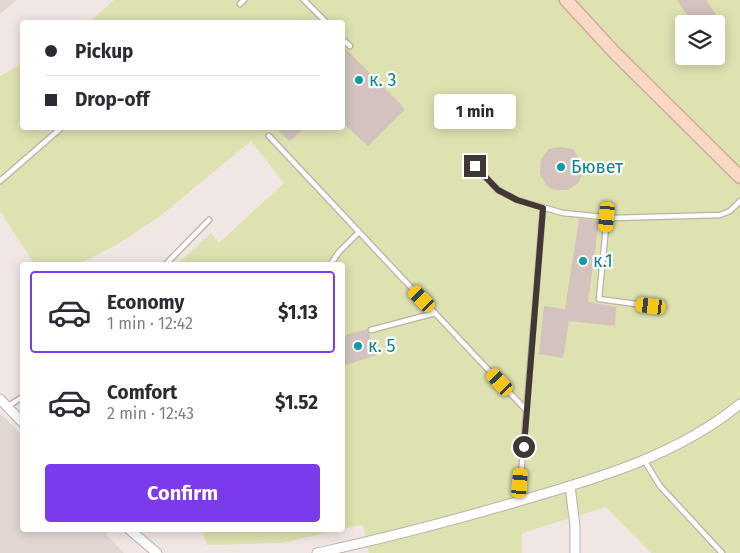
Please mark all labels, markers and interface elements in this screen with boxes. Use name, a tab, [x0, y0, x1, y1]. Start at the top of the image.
map controls	[675, 15, 725, 65]
button: layers	[675, 15, 725, 65]
text: Pickup	[75, 40, 133, 63]
place label: к. 3	[369, 69, 397, 91]
marker: к. 3	[353, 74, 365, 86]
text: Drop-off	[75, 88, 149, 111]
callout: 1 min	[434, 94, 516, 128]
text: 1 min	[456, 102, 494, 121]
route end	[464, 155, 486, 177]
place label: Бювет	[571, 156, 624, 178]
marker: Бювет	[555, 161, 567, 173]
car	[598, 201, 615, 233]
place label: к.1	[593, 250, 613, 272]
marker: к.1	[577, 255, 589, 267]
car	[406, 283, 437, 315]
icon: car	[47, 290, 92, 335]
text: Economy	[107, 291, 184, 314]
car	[635, 297, 666, 315]
text: $1.13	[278, 301, 318, 324]
text: 1 min · 12:42	[107, 314, 193, 333]
place label: к. 5	[368, 335, 396, 357]
marker: к. 5	[352, 340, 364, 352]
car	[484, 366, 515, 398]
icon: car	[47, 380, 92, 425]
text: Comfort	[107, 381, 177, 404]
text: $1.52	[275, 391, 318, 414]
text: 2 min · 12:43	[107, 404, 194, 423]
route start	[513, 436, 535, 458]
button: Confirm	[45, 464, 320, 522]
car	[511, 467, 528, 499]

